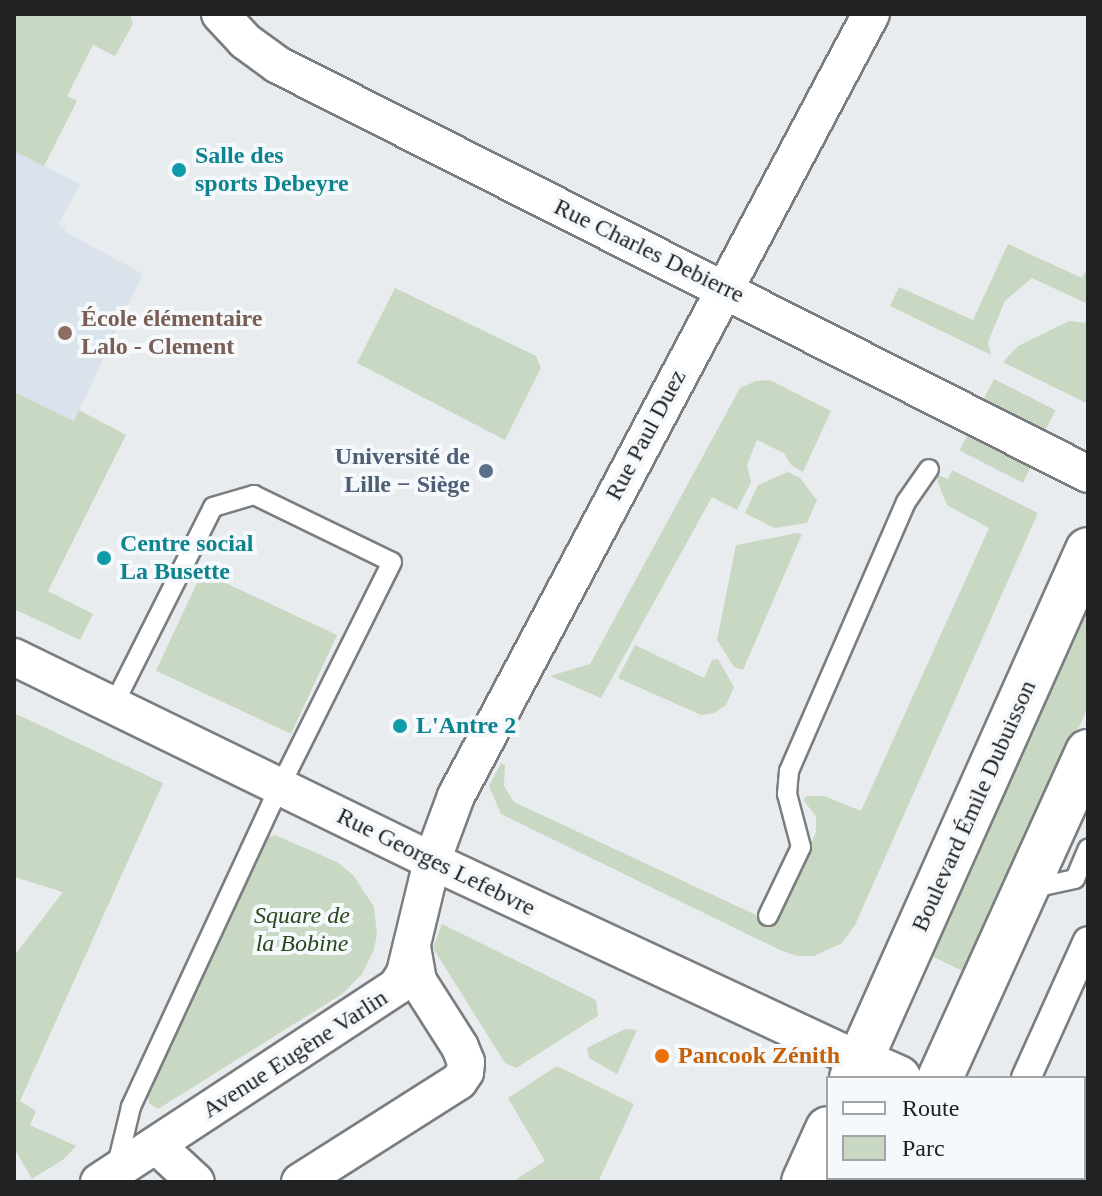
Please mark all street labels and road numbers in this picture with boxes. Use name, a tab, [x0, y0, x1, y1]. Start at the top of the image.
street label: Rue Charles Debierre	[549, 192, 749, 310]
street label: Rue Paul Duez	[599, 365, 693, 505]
street label: Boulevard Émile Dubuisson	[906, 676, 1042, 936]
street label: Rue Georges Lefebvre	[332, 802, 540, 922]
street label: Avenue Eugène Varlin	[197, 983, 393, 1125]

